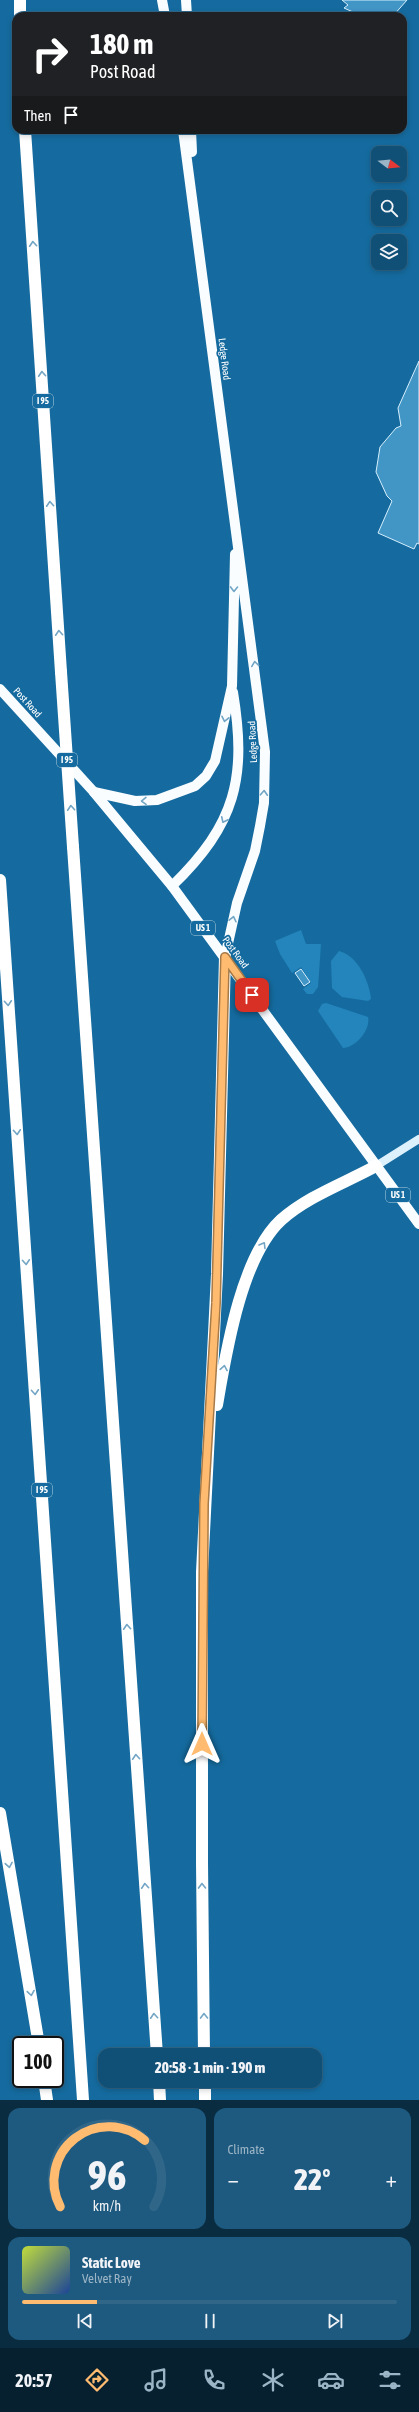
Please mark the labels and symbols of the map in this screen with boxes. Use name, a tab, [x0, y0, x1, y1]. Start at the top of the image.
north arrow	[371, 146, 407, 182]
one-way arrow	[28, 241, 37, 247]
street label: Ledge Road	[216, 337, 233, 381]
one-way arrow	[37, 371, 46, 377]
road number: I 95	[33, 394, 53, 408]
one-way arrow	[46, 501, 55, 507]
one-way arrow	[230, 586, 238, 592]
one-way arrow	[54, 630, 63, 636]
one-way arrow	[251, 661, 260, 667]
street label: Post Road	[11, 685, 44, 720]
one-way arrow	[221, 716, 229, 722]
street label: Ledge Road	[246, 720, 259, 763]
road number: I 95	[57, 753, 77, 767]
one-way arrow	[260, 790, 269, 796]
one-way arrow	[141, 797, 147, 805]
one-way arrow	[66, 805, 75, 811]
one-way arrow	[220, 816, 228, 823]
one-way arrow	[229, 916, 237, 922]
road number: US 1	[191, 921, 215, 935]
street label: Post Road	[220, 934, 251, 970]
pin	[235, 978, 269, 1012]
one-way arrow	[4, 1000, 13, 1006]
one-way arrow	[13, 1129, 22, 1135]
road number: US 1	[386, 1188, 410, 1202]
one-way arrow	[259, 1242, 266, 1249]
one-way arrow	[22, 1259, 31, 1265]
one-way arrow	[219, 1365, 227, 1371]
one-way arrow	[30, 1389, 39, 1395]
road number: I 95	[32, 1483, 52, 1497]
one-way arrow	[123, 1624, 132, 1630]
position arrow	[181, 1723, 223, 1765]
one-way arrow	[132, 1754, 141, 1760]
one-way arrow	[4, 1862, 13, 1868]
one-way arrow	[141, 1883, 150, 1889]
one-way arrow	[198, 1883, 206, 1889]
one-way arrow	[26, 1990, 35, 1996]
one-way arrow	[150, 2013, 159, 2019]
one-way arrow	[200, 2013, 208, 2019]
speed limit sign: 100	[12, 2036, 64, 2088]

